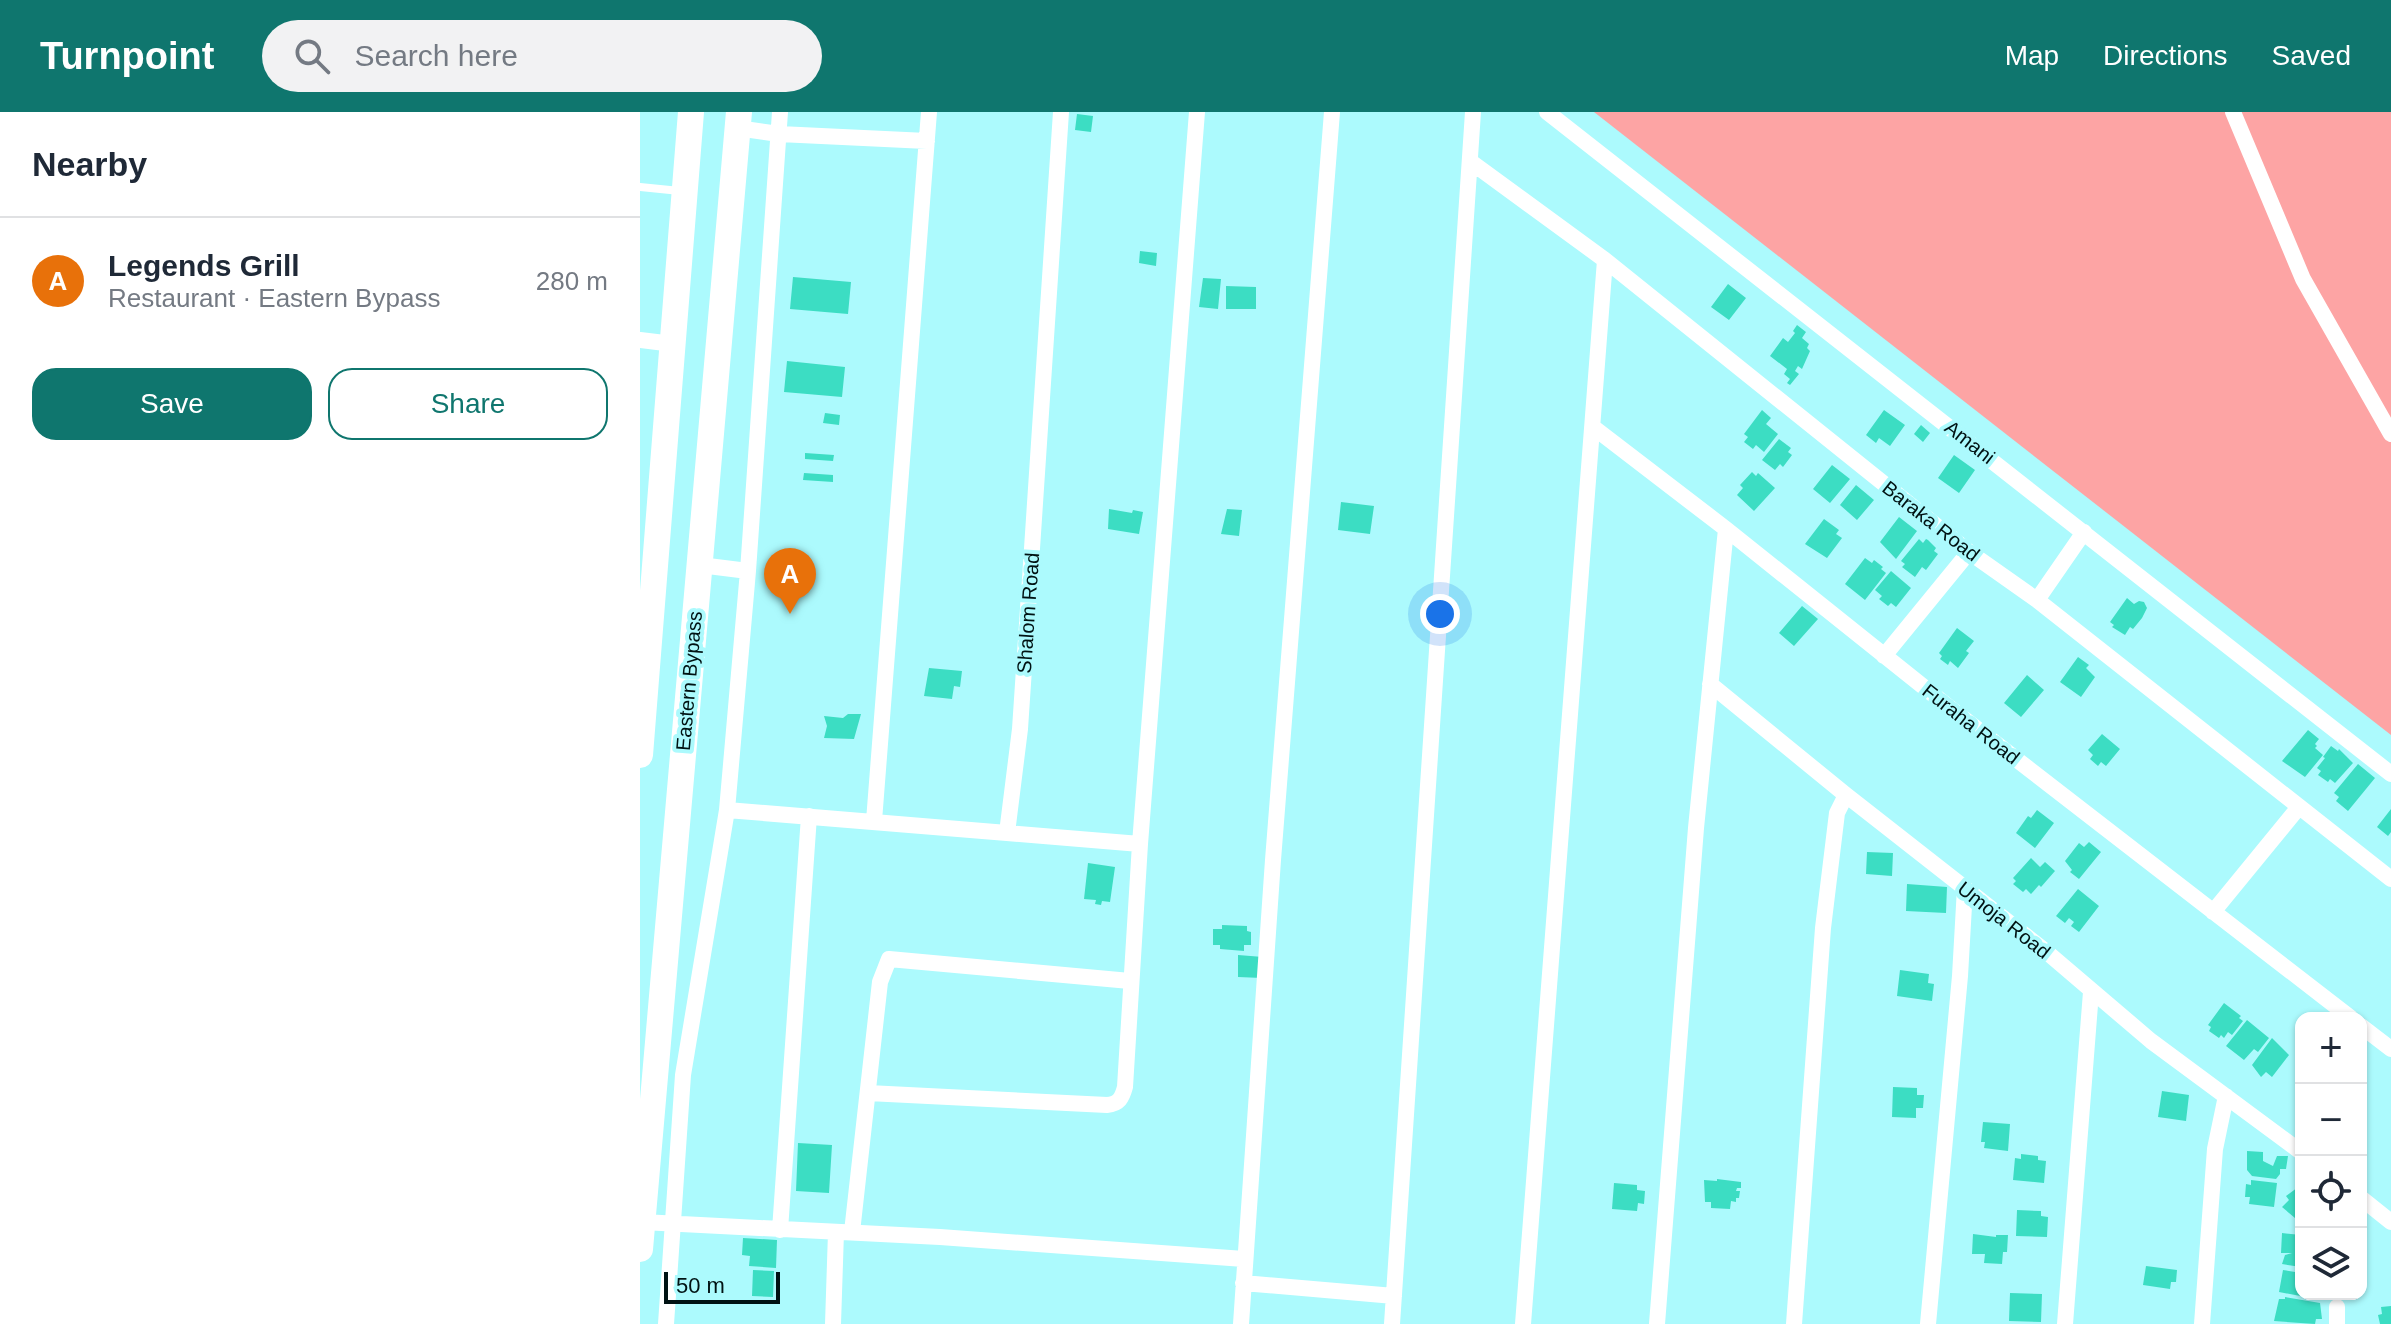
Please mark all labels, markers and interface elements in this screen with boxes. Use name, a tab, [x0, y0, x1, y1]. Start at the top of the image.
search box	[262, 20, 822, 92]
icon: search	[290, 34, 334, 78]
text: Turnpoint	[40, 35, 214, 77]
text: Search here	[354, 39, 518, 72]
text: Map	[2005, 40, 2059, 71]
text: Directions	[2103, 40, 2228, 71]
text: Saved	[2272, 40, 2351, 71]
text: Nearby	[32, 145, 147, 183]
text: Legends Grill	[108, 249, 300, 282]
text: A	[49, 266, 67, 296]
text: 280 m	[536, 266, 608, 296]
text: Restaurant · Eastern Bypass	[108, 283, 440, 313]
button: Save	[32, 368, 312, 440]
button: Share	[328, 368, 608, 440]
street label: Amani	[1941, 416, 1999, 468]
street label: Baraka Road	[1878, 476, 1984, 566]
pin: A	[764, 548, 816, 614]
street label: Shalom Road	[1013, 552, 1043, 674]
your location	[1420, 594, 1460, 634]
street label: Eastern Bypass	[672, 610, 706, 752]
street label: Furaha Road	[1918, 679, 2024, 769]
street label: Umoja Road	[1953, 877, 2055, 963]
map controls	[2295, 1012, 2367, 1300]
button: +	[2295, 1012, 2367, 1084]
button: −	[2295, 1084, 2367, 1156]
button: locate	[2295, 1156, 2367, 1228]
button: layers	[2295, 1228, 2367, 1300]
scale bar	[664, 1268, 780, 1304]
text: 50 m	[676, 1273, 725, 1298]

